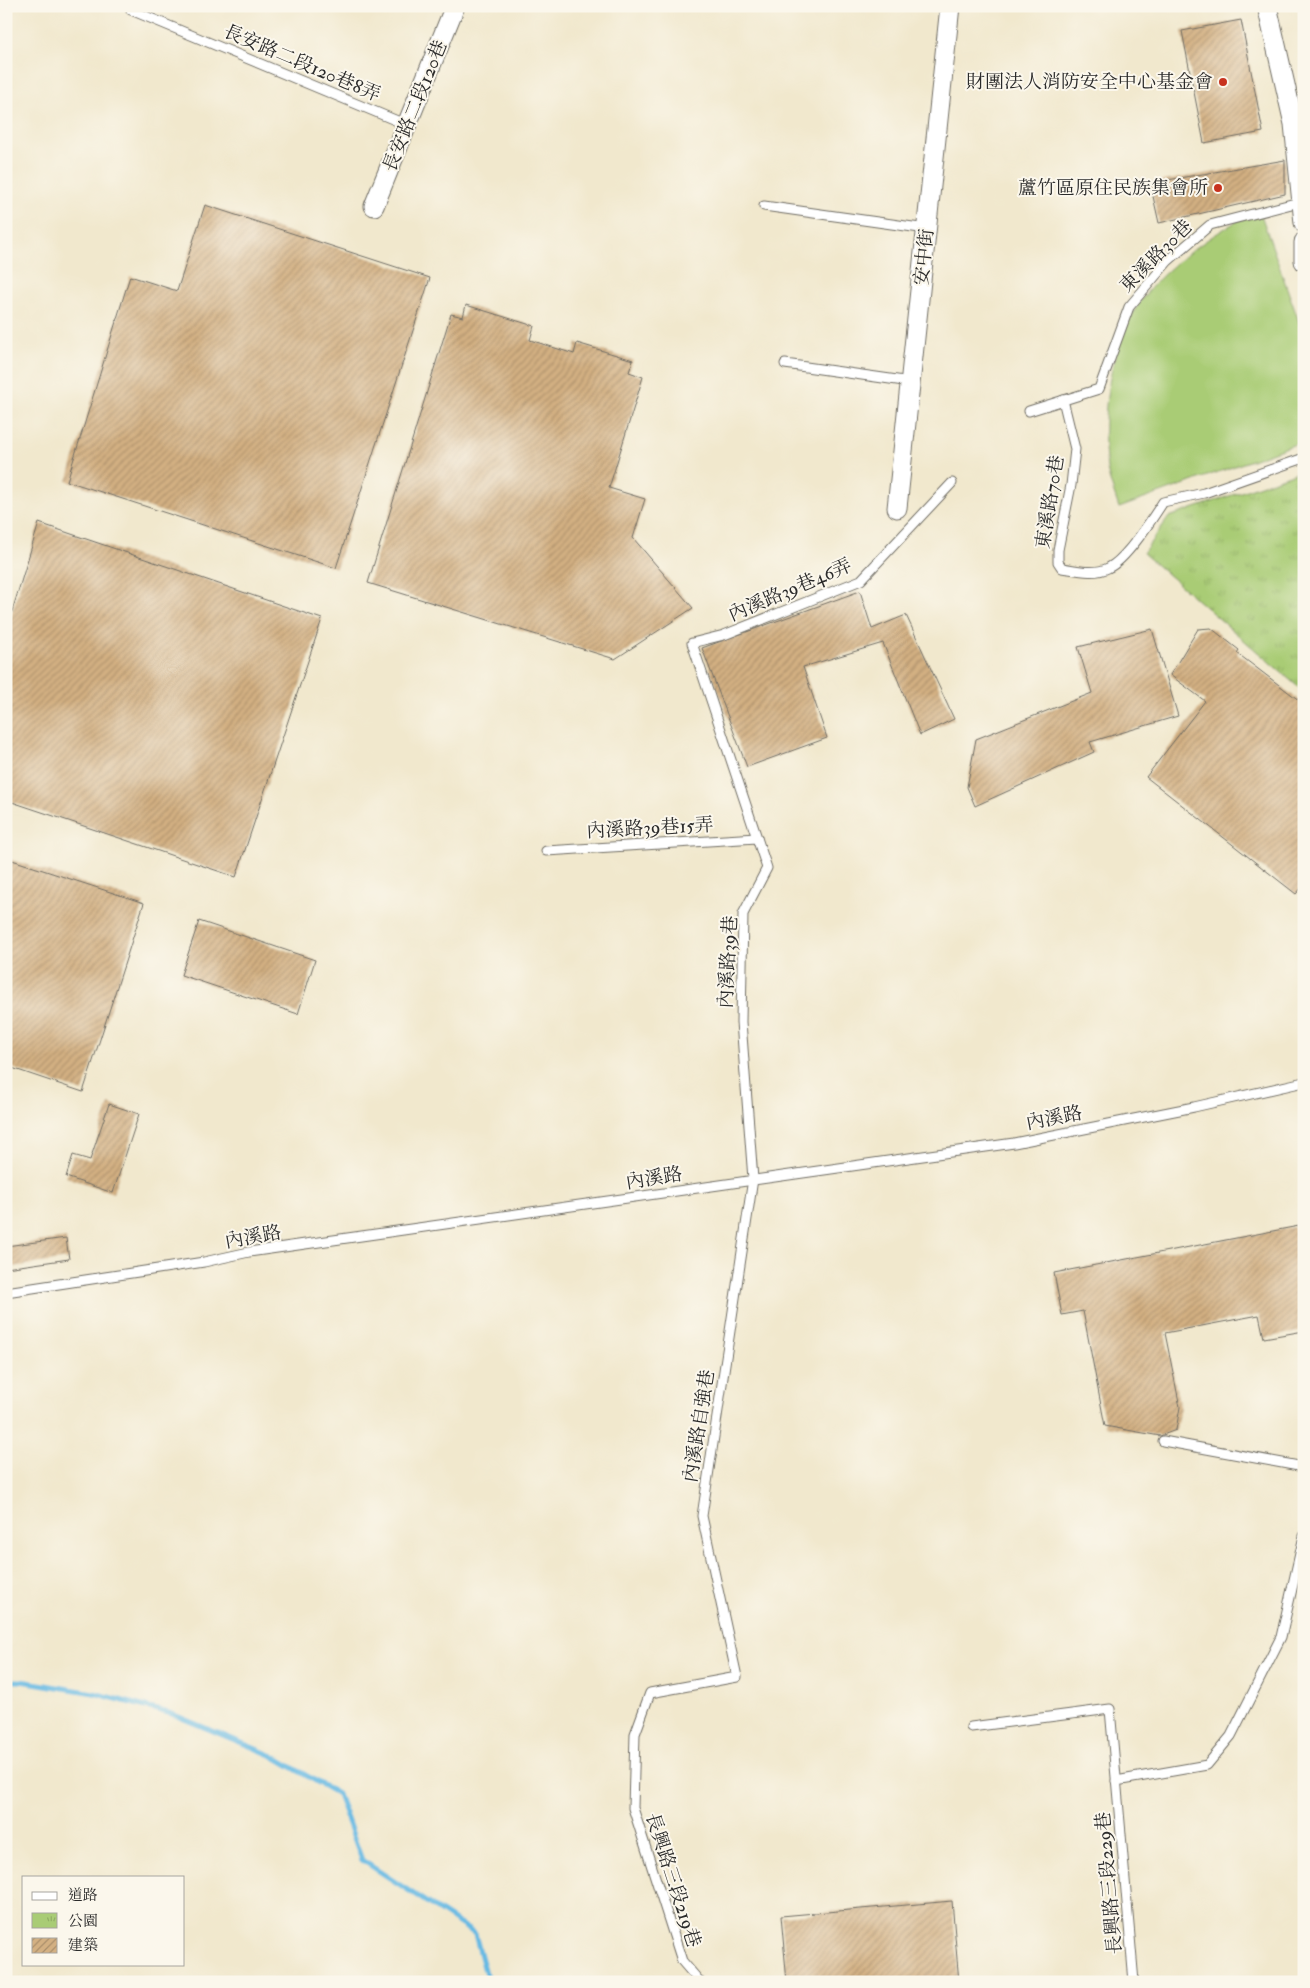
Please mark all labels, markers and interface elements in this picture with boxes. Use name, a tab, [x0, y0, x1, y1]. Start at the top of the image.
street label: 長安路二段120巷8弄	[220, 19, 384, 107]
street label: 長安路二段120巷	[378, 37, 452, 175]
place label: 財團法人消防安全中心基金會	[966, 70, 1213, 94]
marker: 財團法人消防安全中心基金會	[1217, 76, 1229, 88]
place label: 蘆竹區原住民族集會所	[1018, 176, 1208, 200]
marker: 蘆竹區原住民族集會所	[1212, 182, 1224, 194]
street label: 東溪路30巷	[1115, 215, 1197, 297]
street label: 安中街	[909, 227, 939, 287]
street label: 東溪路70巷	[1031, 453, 1069, 551]
street label: 內溪路39巷46弄	[725, 553, 855, 627]
street label: 內溪路39巷15弄	[586, 813, 714, 843]
street label: 內溪路39巷	[714, 915, 742, 1009]
street label: 內溪路	[1024, 1101, 1084, 1135]
street label: 內溪路	[624, 1162, 684, 1194]
street label: 內溪路	[223, 1220, 283, 1254]
street label: 內溪路自強巷	[678, 1368, 720, 1484]
street label: 長興路三段219巷	[640, 1810, 706, 1950]
street label: 長興路三段229巷	[1091, 1811, 1127, 1955]
legend	[22, 1876, 185, 1966]
text: 道路	[68, 1886, 98, 1905]
text: 公園	[68, 1912, 98, 1931]
text: 建築	[68, 1936, 98, 1955]

